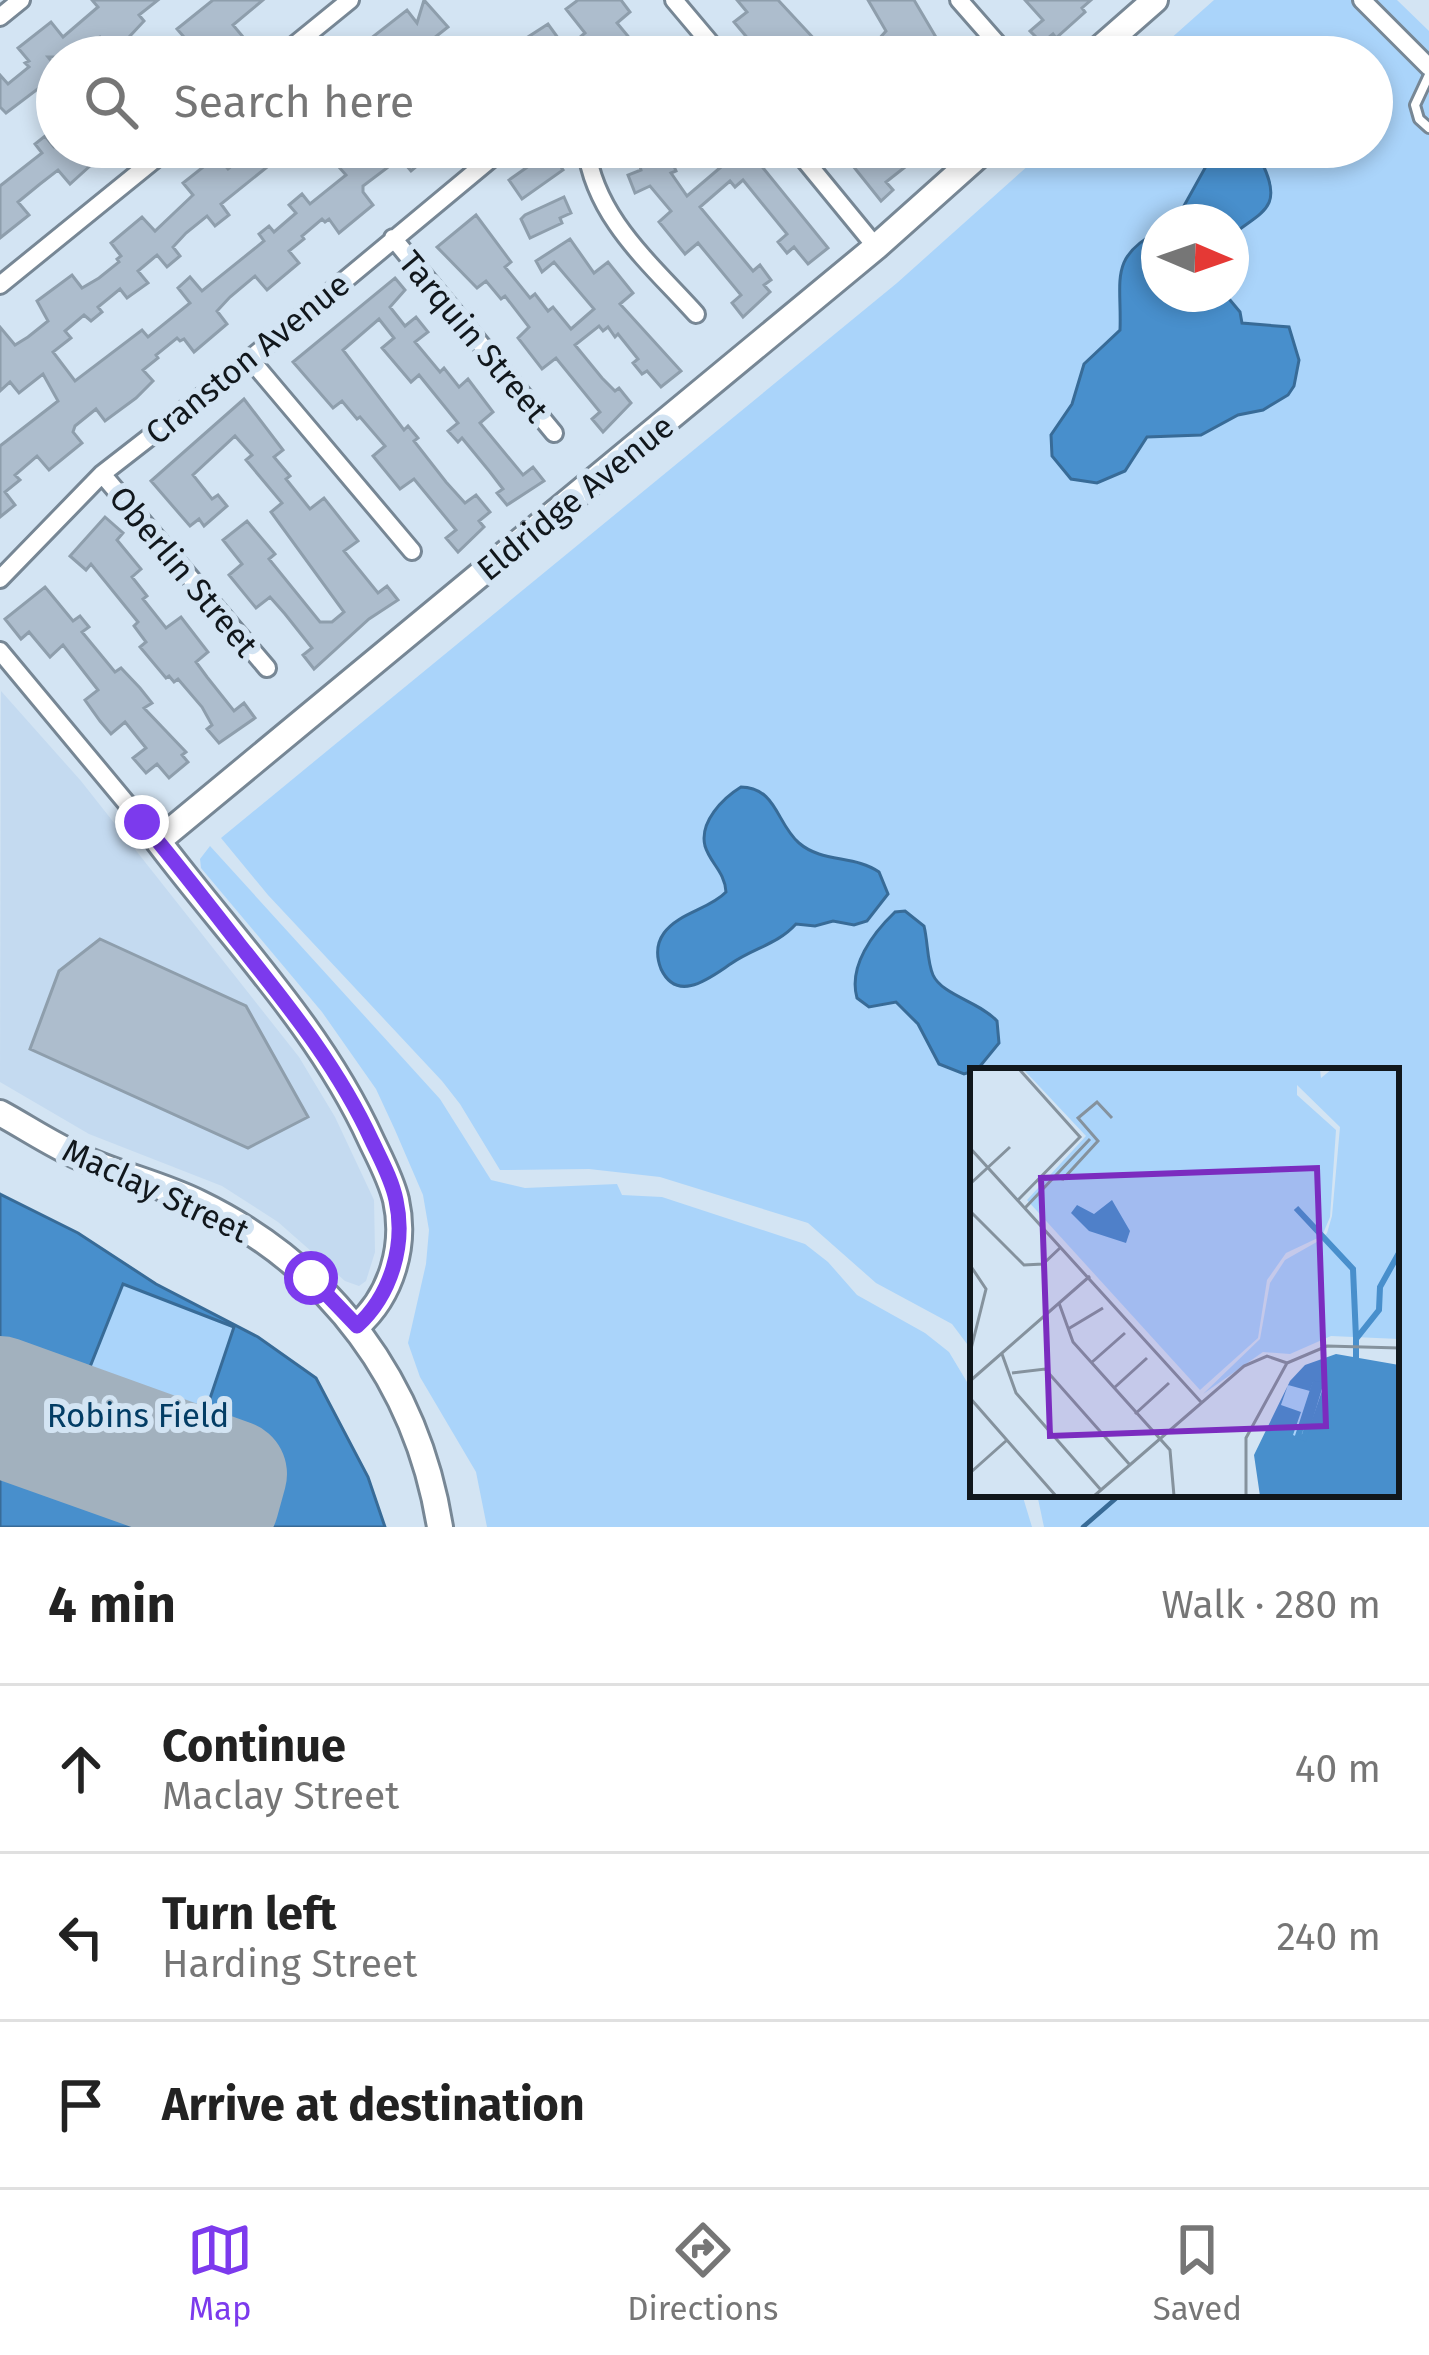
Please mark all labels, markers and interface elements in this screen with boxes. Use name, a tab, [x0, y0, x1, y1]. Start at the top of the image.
search box	[36, 36, 1393, 168]
icon: search	[78, 69, 144, 135]
text: Search here	[174, 75, 414, 129]
north arrow	[1141, 204, 1249, 312]
street label: Tarquin Street	[390, 243, 556, 430]
street label: Cranston Avenue	[138, 264, 358, 453]
street label: Eldridge Avenue	[469, 406, 682, 589]
street label: Oberlin Street	[101, 478, 266, 665]
route end	[115, 795, 169, 849]
inset map	[970, 1068, 1399, 1497]
street label: Maclay Street	[56, 1130, 255, 1252]
route start	[284, 1251, 338, 1305]
park label: Robins Field	[47, 1396, 229, 1436]
text: 4 min	[48, 1574, 176, 1636]
text: Walk · 280 m	[1161, 1582, 1381, 1628]
text: Continue	[162, 1719, 346, 1773]
icon: ahead	[48, 1736, 114, 1802]
text: 40 m	[1295, 1746, 1381, 1792]
text: Maclay Street	[162, 1773, 399, 1819]
text: Turn left	[162, 1887, 336, 1941]
icon: left	[48, 1904, 114, 1970]
text: 240 m	[1276, 1914, 1381, 1960]
text: Harding Street	[162, 1941, 417, 1987]
icon: arrive	[48, 2072, 114, 2138]
text: Arrive at destination	[162, 2078, 585, 2132]
tab: Map	[187, 2217, 253, 2329]
tab: Directions	[627, 2217, 779, 2329]
tab: Saved	[1153, 2217, 1242, 2329]

